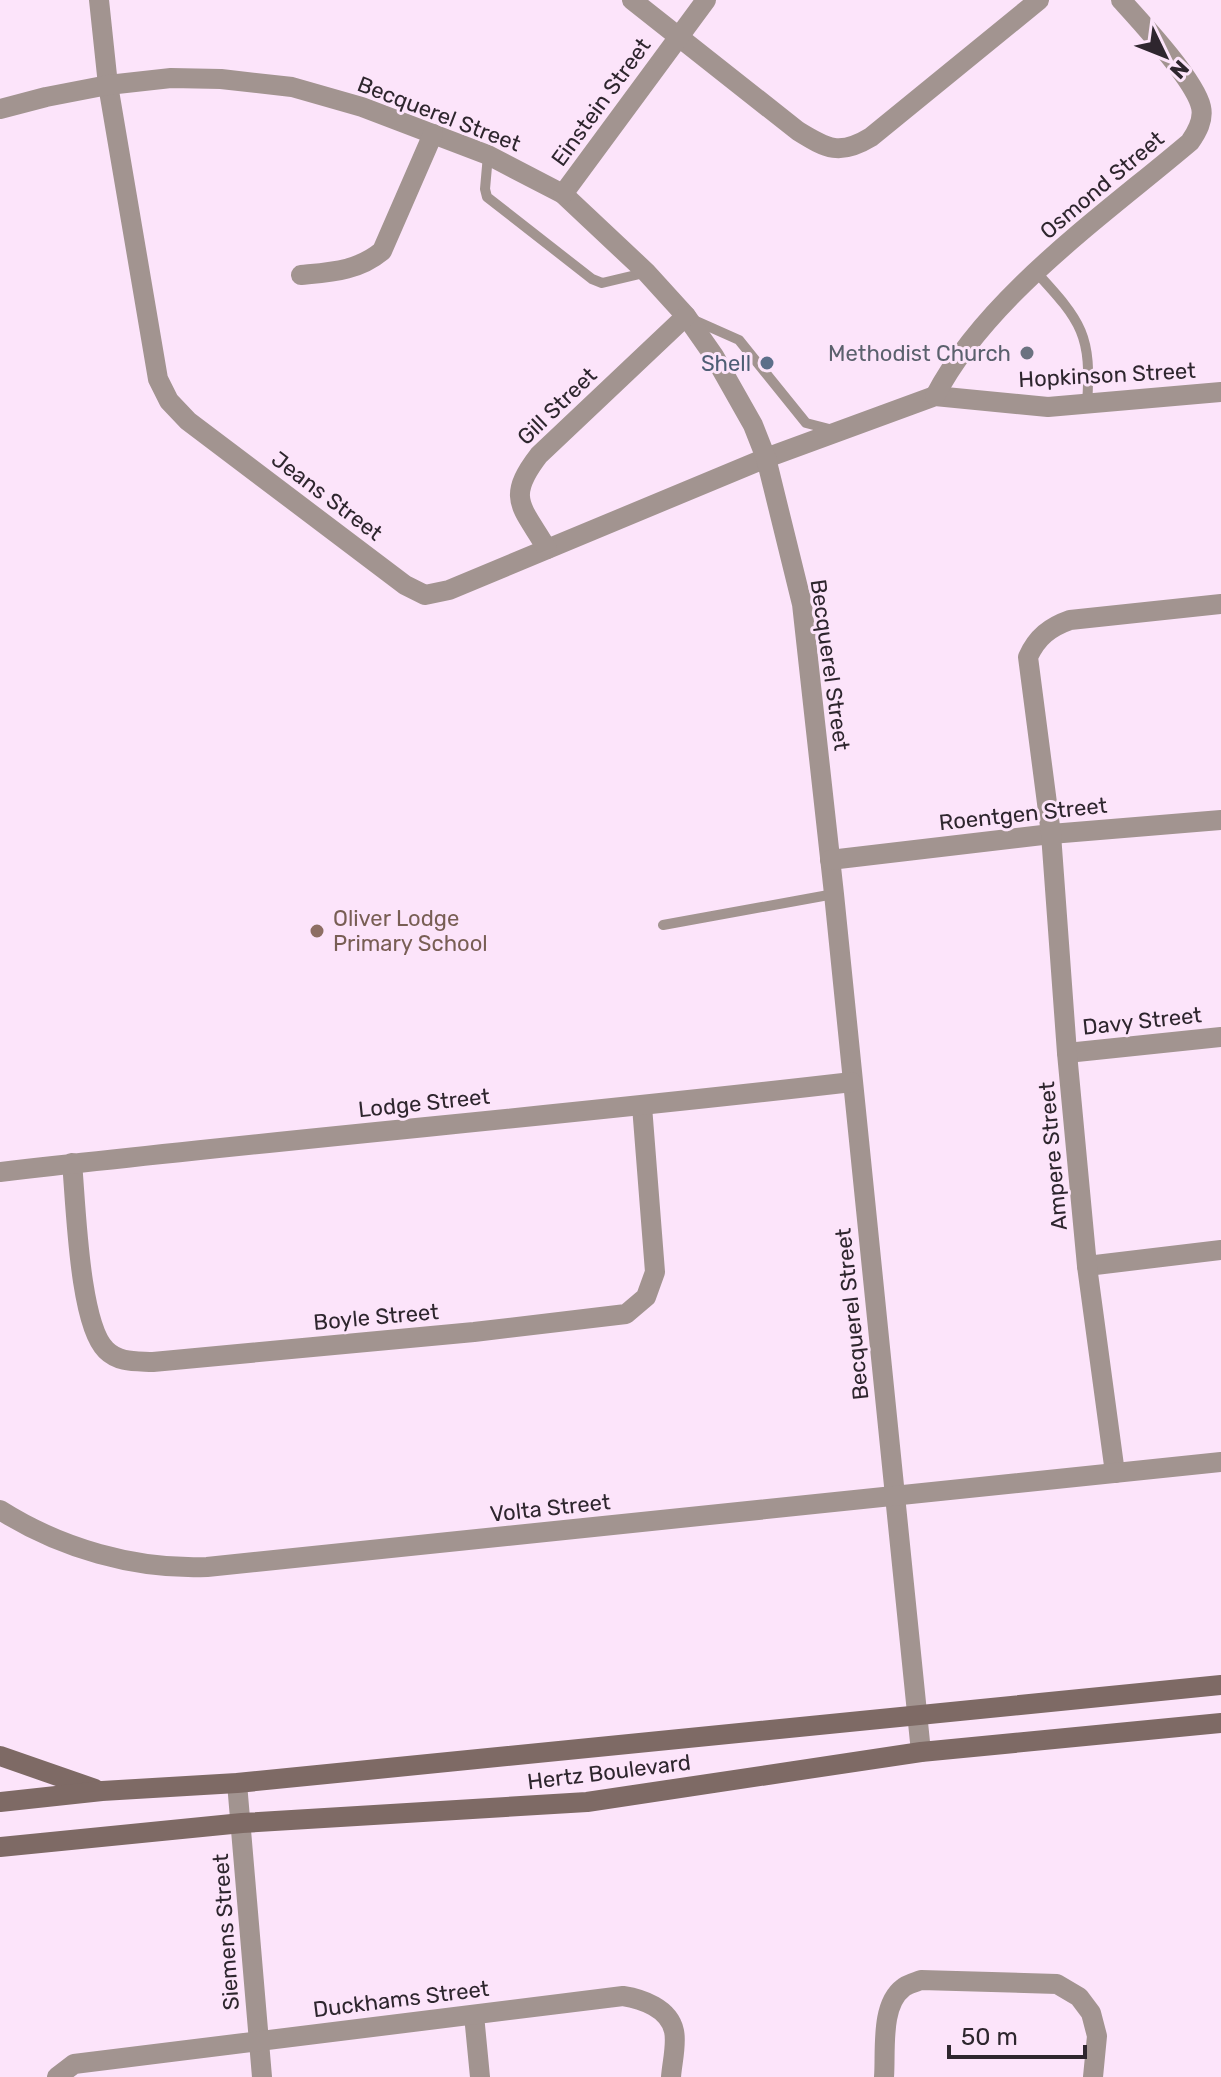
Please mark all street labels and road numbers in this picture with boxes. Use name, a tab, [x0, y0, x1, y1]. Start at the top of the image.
street label: Einstein Street	[545, 32, 657, 171]
street label: Becquerel Street	[354, 70, 525, 158]
street label: Osmond Street	[1034, 125, 1170, 245]
street label: Hopkinson Street	[1018, 357, 1197, 393]
street label: Gill Street	[512, 361, 603, 450]
street label: Jeans Street	[266, 446, 388, 547]
street label: Becquerel Street	[805, 578, 855, 753]
street label: Roentgen Street	[938, 792, 1109, 836]
street label: Davy Street	[1081, 1001, 1203, 1041]
street label: Ampere Street	[1033, 1080, 1073, 1231]
street label: Lodge Street	[357, 1083, 492, 1123]
street label: Becquerel Street	[830, 1226, 874, 1401]
street label: Boyle Street	[312, 1298, 440, 1336]
street label: Volta Street	[488, 1488, 612, 1528]
street label: Hertz Boulevard	[526, 1749, 692, 1795]
street label: Siemens Street	[207, 1852, 245, 2011]
street label: Duckhams Street	[311, 1975, 491, 2023]

